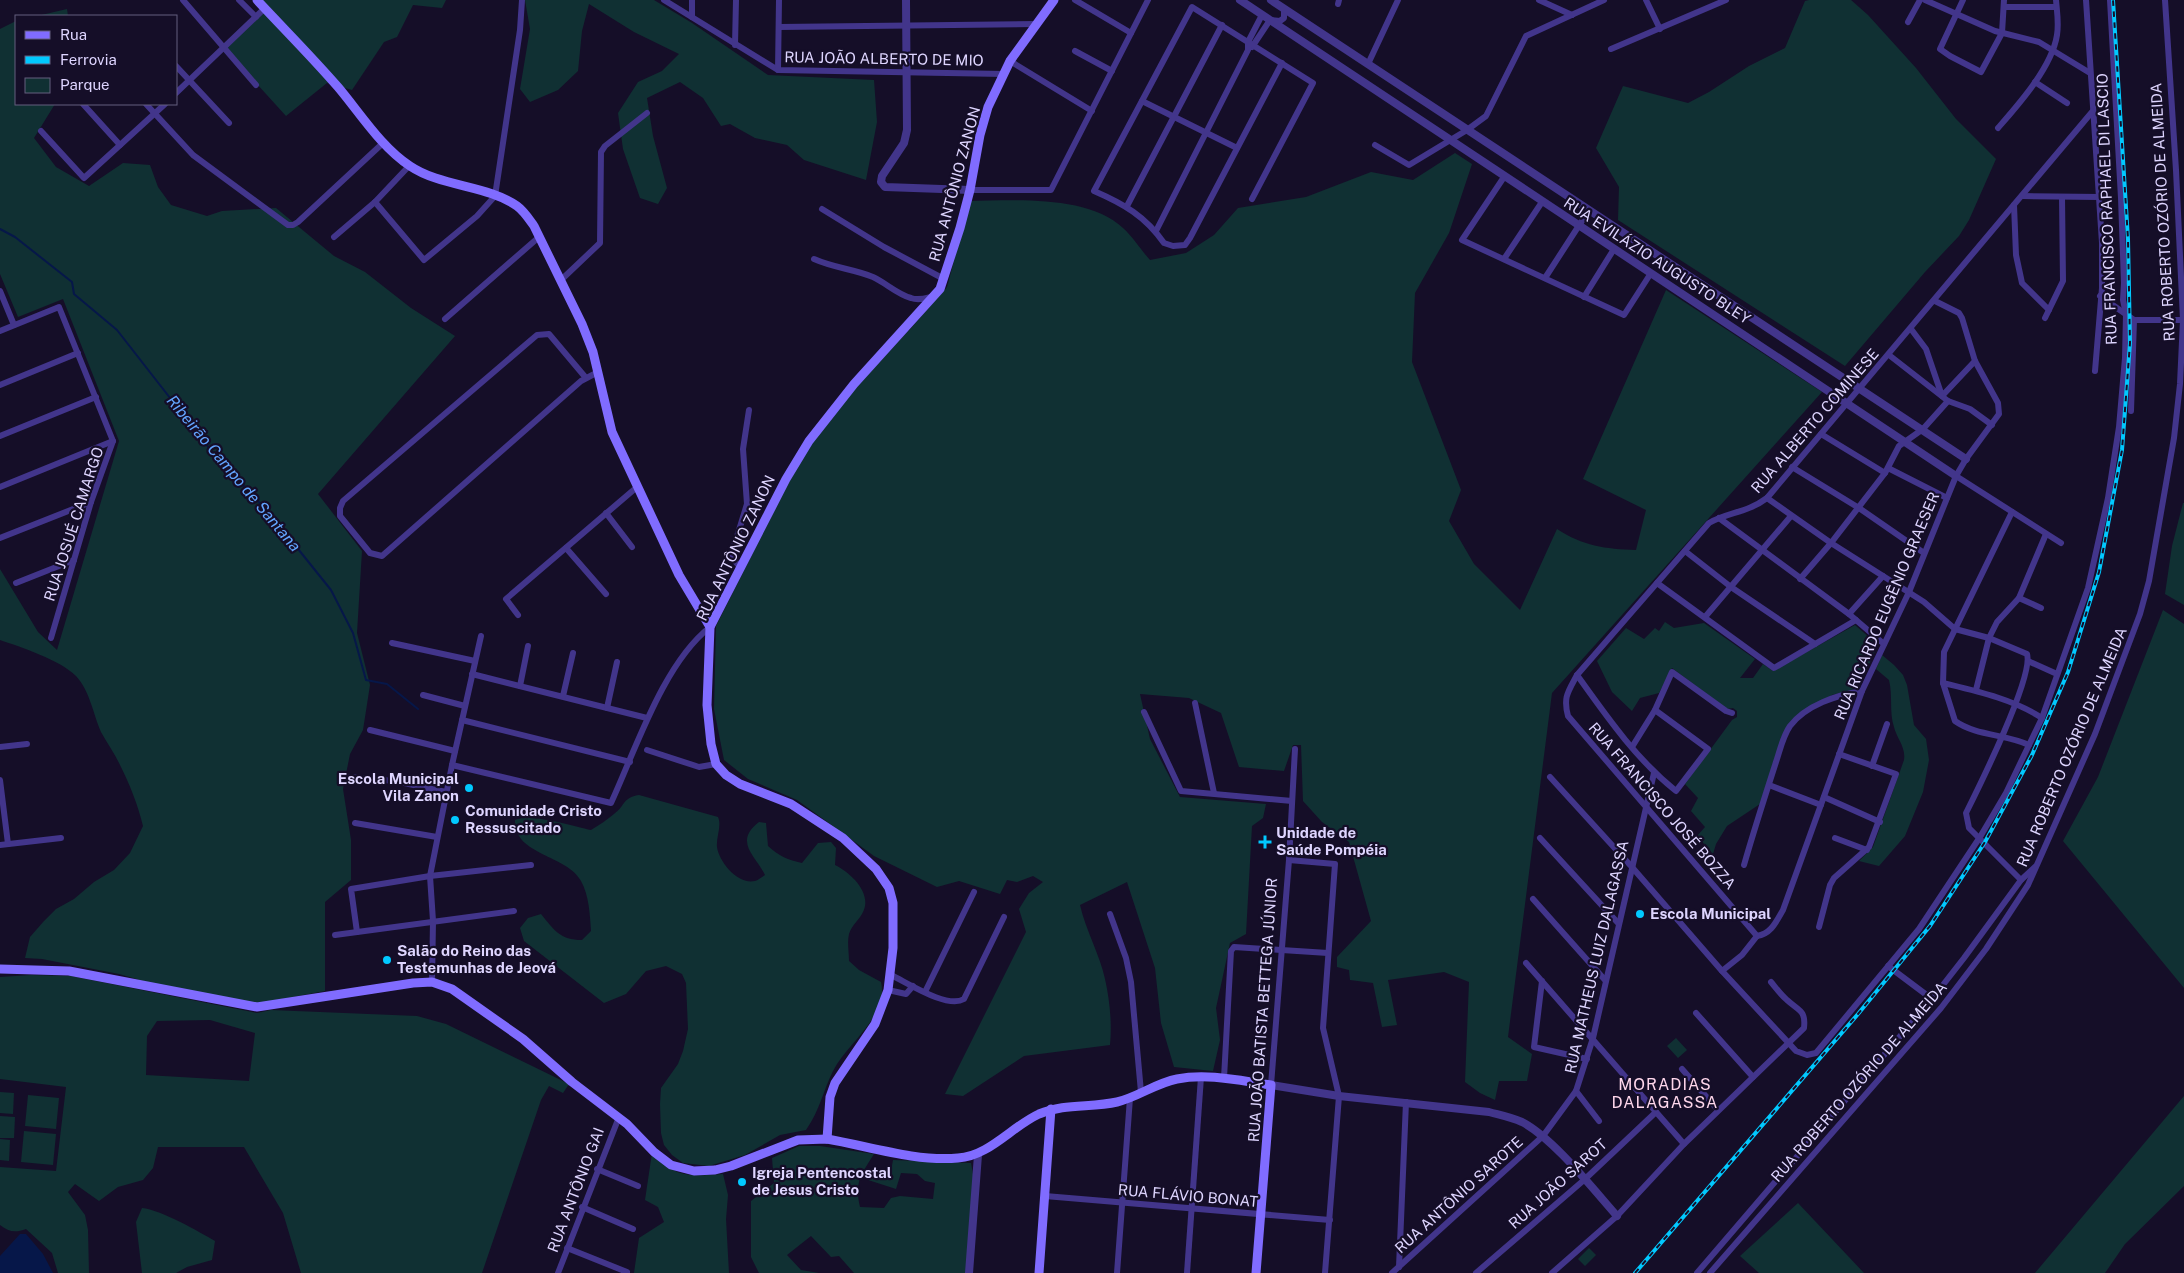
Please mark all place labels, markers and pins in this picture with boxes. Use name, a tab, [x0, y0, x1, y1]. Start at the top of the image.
place label: Escola Municipal Vila Zanon	[338, 770, 459, 804]
marker: Escola Municipal Vila Zanon	[463, 782, 475, 794]
place label: Comunidade Cristo Ressuscitado	[465, 802, 602, 836]
marker: Comunidade Cristo Ressuscitado	[449, 814, 461, 826]
place label: Unidade de Saúde Pompéia	[1276, 824, 1387, 858]
marker: Unidade de Saúde Pompéia	[1258, 835, 1272, 849]
place label: Escola Municipal	[1650, 905, 1771, 922]
marker: Escola Municipal	[1634, 908, 1646, 920]
place label: Salão do Reino das Testemunhas de Jeová	[397, 942, 556, 976]
marker: Salão do Reino das Testemunhas de Jeová	[381, 954, 393, 966]
place label: Igreja Pentencostal de Jesus Cristo	[752, 1164, 892, 1198]
marker: Igreja Pentencostal de Jesus Cristo	[736, 1176, 748, 1188]

